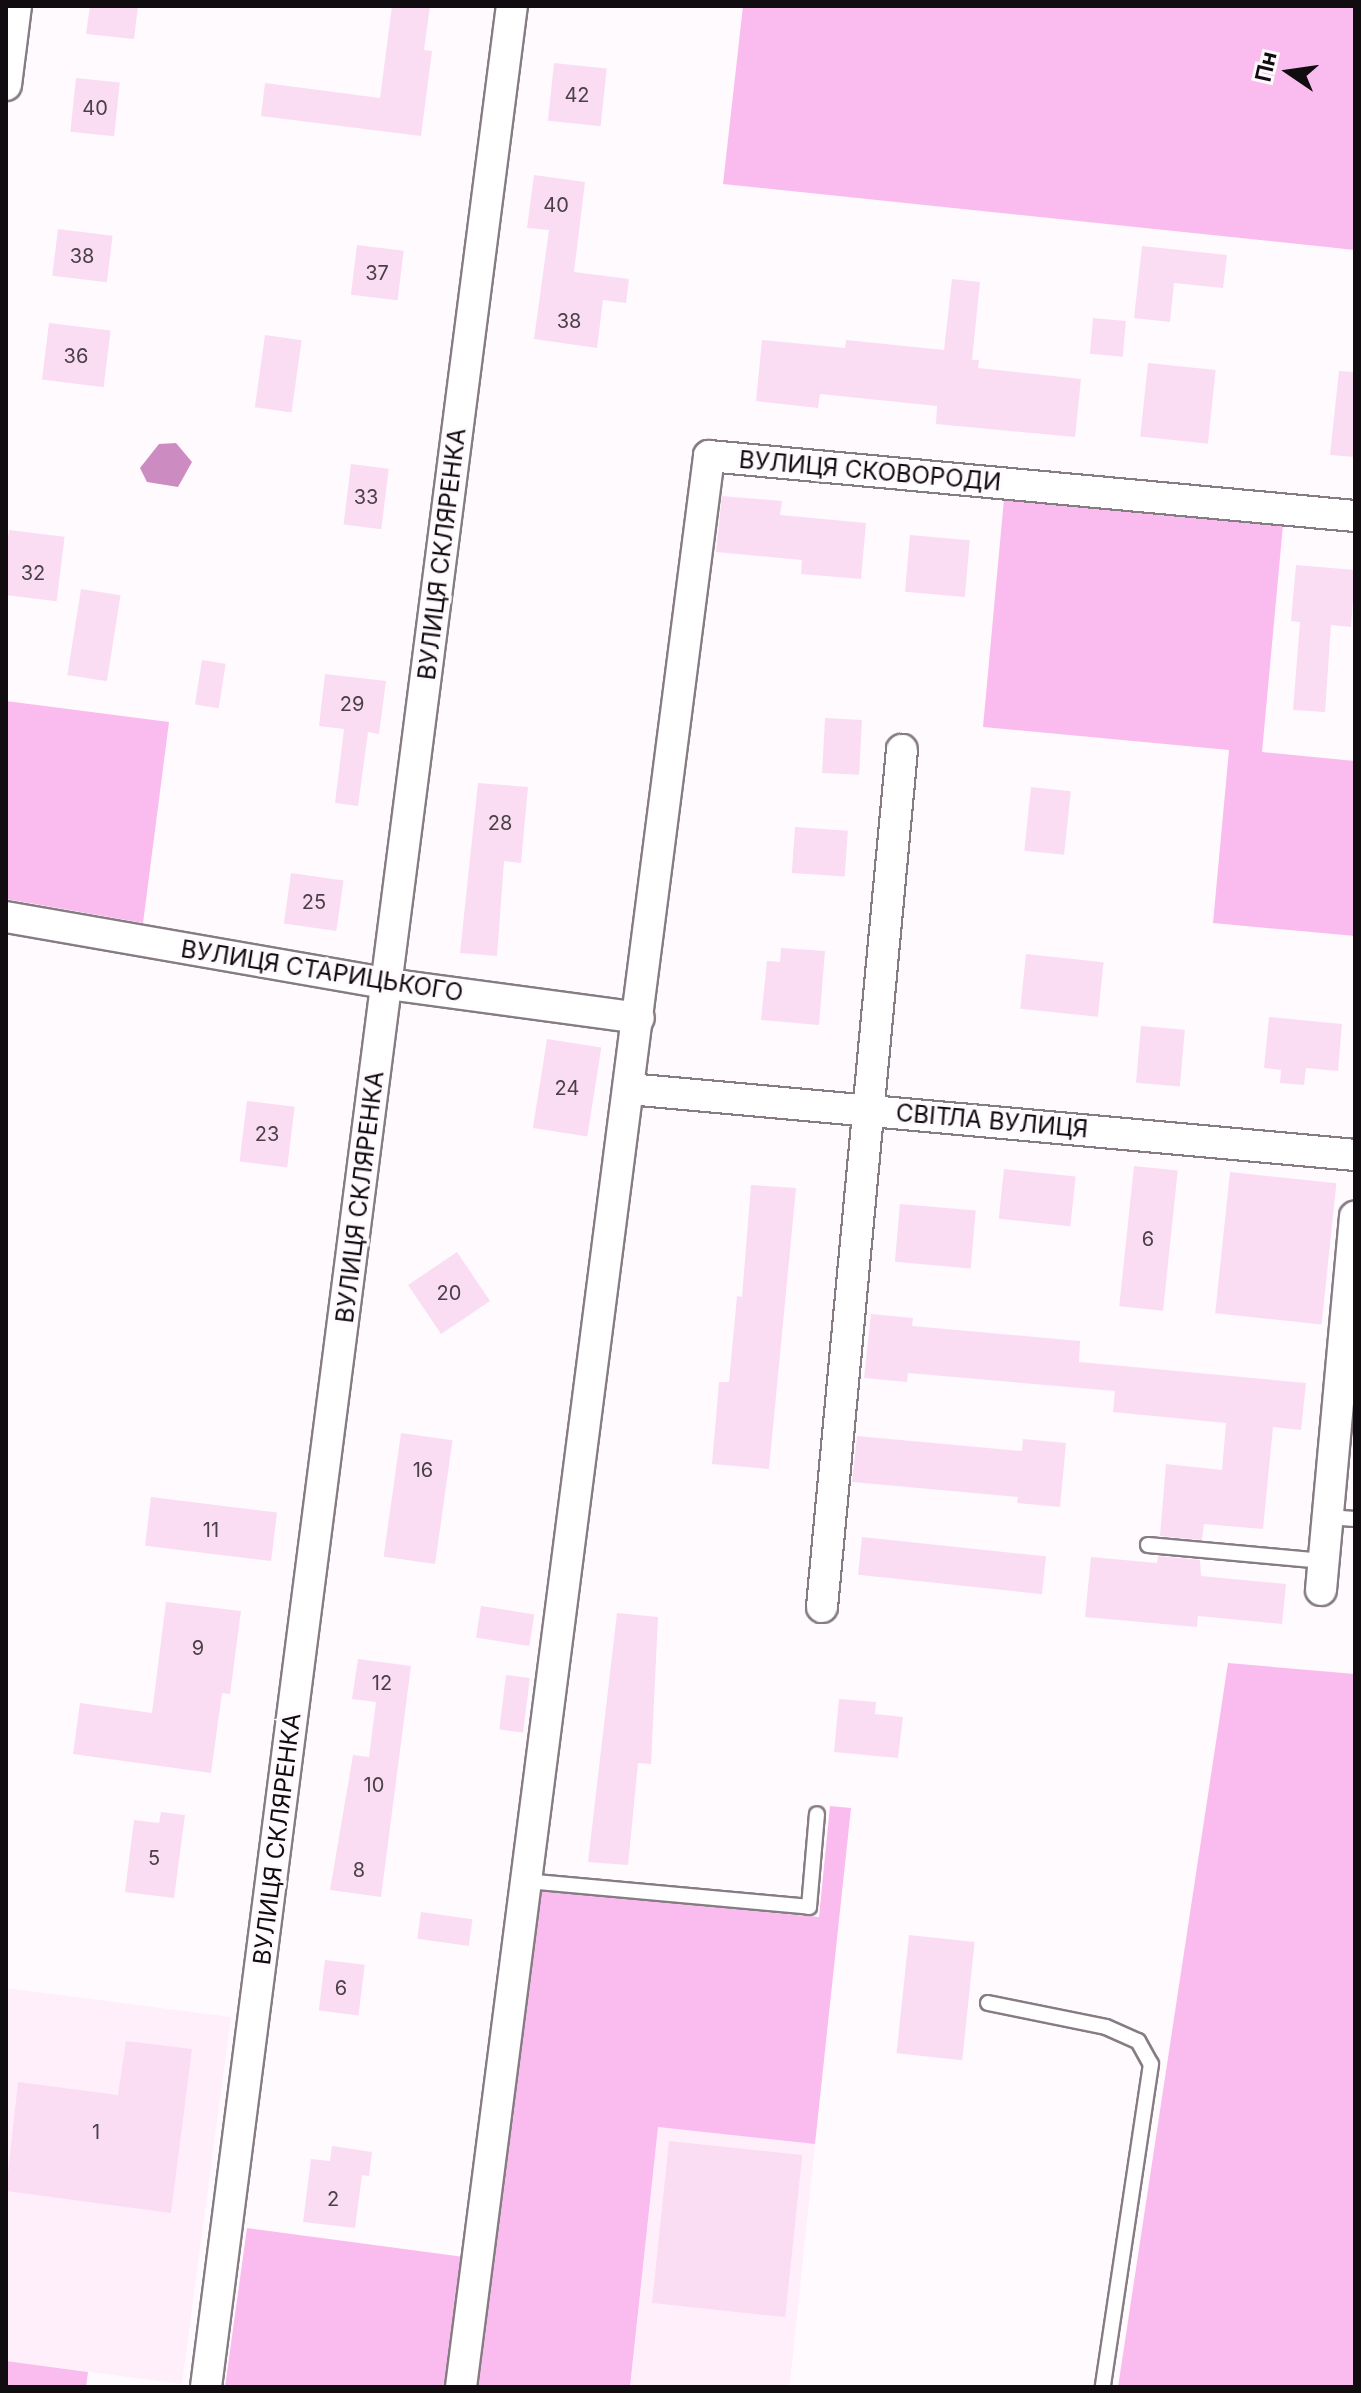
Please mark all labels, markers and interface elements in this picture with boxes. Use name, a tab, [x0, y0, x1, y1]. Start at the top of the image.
north arrow	[1249, 32, 1329, 112]
text: Пн	[1250, 49, 1282, 84]
house number: 42	[564, 83, 590, 107]
house number: 40	[82, 96, 108, 120]
house number: 40	[543, 193, 569, 217]
house number: 38	[70, 244, 94, 268]
house number: 37	[365, 261, 389, 285]
house number: 38	[557, 309, 581, 333]
house number: 36	[64, 344, 88, 368]
street label: ВУЛИЦЯ СКЛЯРЕНКА	[412, 426, 472, 682]
street label: ВУЛИЦЯ СКОВОРОДИ	[738, 445, 1002, 497]
house number: 33	[354, 485, 378, 509]
house number: 32	[21, 561, 45, 585]
house number: 29	[340, 692, 364, 716]
house number: 28	[488, 811, 512, 835]
house number: 25	[302, 890, 326, 914]
street label: ВУЛИЦЯ СТАРИЦЬКОГО	[179, 934, 465, 1008]
street label: ВУЛИЦЯ СКЛЯРЕНКА	[330, 1069, 390, 1325]
house number: 24	[555, 1076, 579, 1100]
street label: СВІТЛА ВУЛИЦЯ	[895, 1098, 1089, 1144]
house number: 23	[255, 1122, 279, 1146]
house number: 6	[1142, 1227, 1154, 1251]
house number: 20	[437, 1281, 461, 1305]
house number: 16	[413, 1458, 433, 1482]
house number: 11	[203, 1518, 219, 1542]
house number: 9	[192, 1636, 204, 1660]
house number: 12	[372, 1671, 392, 1695]
street label: ВУЛИЦЯ СКЛЯРЕНКА	[247, 1711, 307, 1967]
house number: 10	[364, 1773, 384, 1797]
house number: 5	[148, 1846, 160, 1870]
house number: 8	[353, 1858, 365, 1882]
house number: 6	[335, 1976, 347, 2000]
house number: 1	[92, 2120, 100, 2144]
house number: 2	[327, 2187, 339, 2211]

